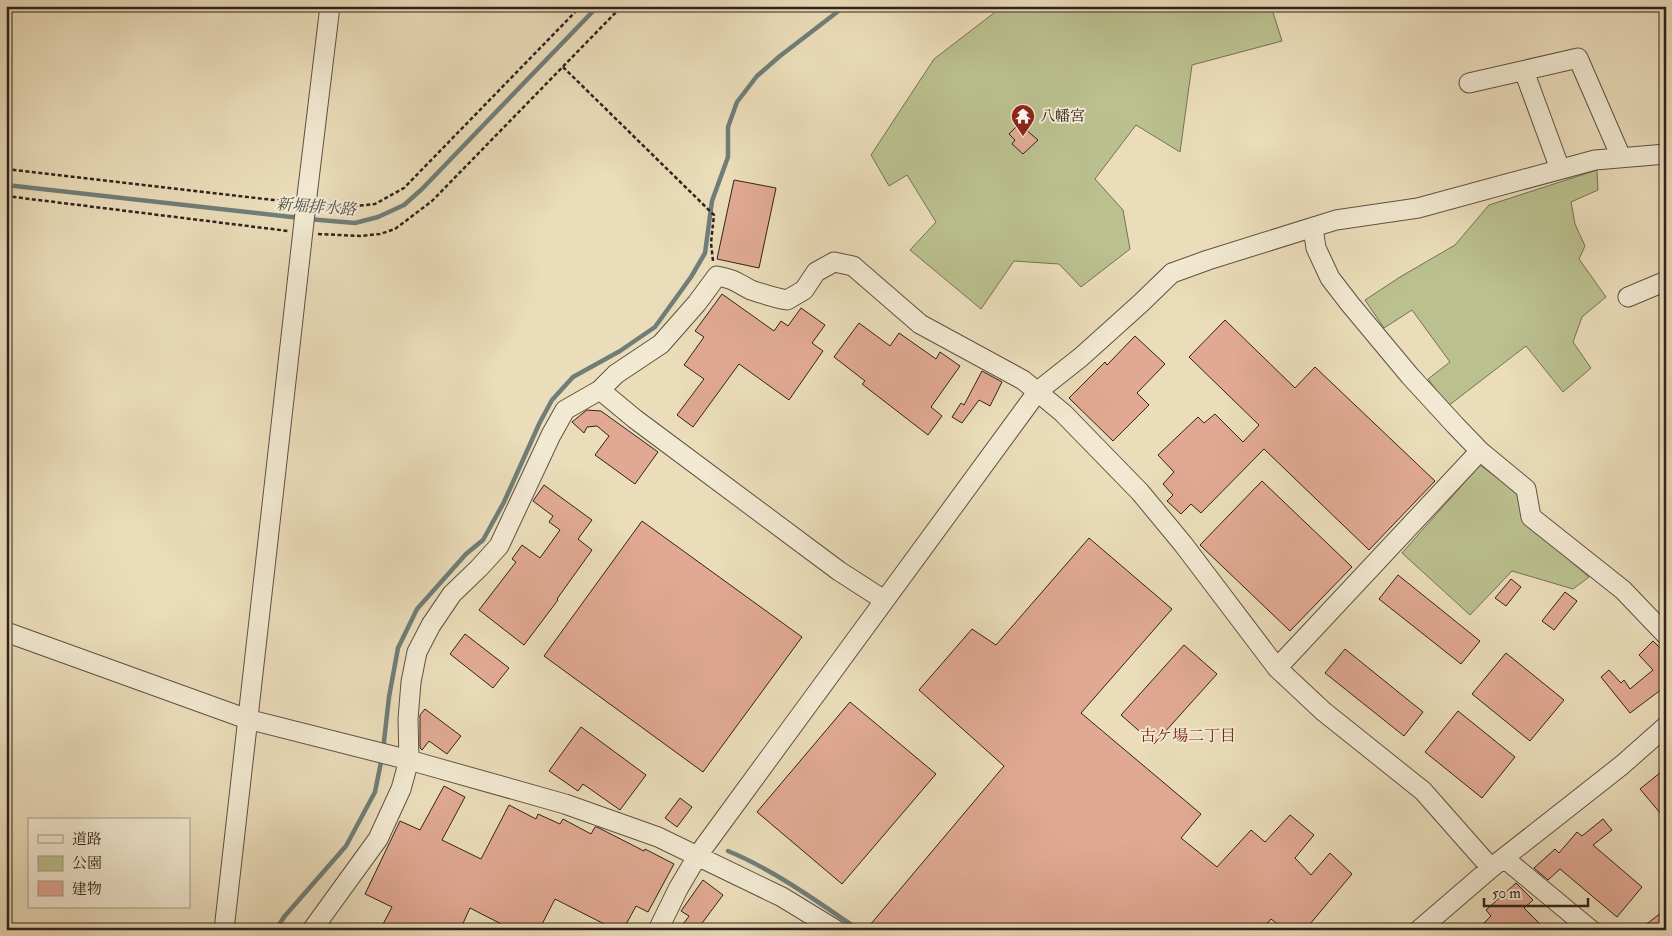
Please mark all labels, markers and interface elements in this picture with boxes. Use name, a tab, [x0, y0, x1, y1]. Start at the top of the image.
temple icon: 八幡宮	[1010, 103, 1036, 137]
place label: 八幡宮	[1040, 107, 1085, 126]
water label: 新堀排水路	[275, 194, 358, 220]
district label: 古ケ場二丁目	[1140, 726, 1236, 746]
legend	[28, 818, 190, 908]
text: 道路	[72, 830, 102, 849]
text: 公園	[72, 854, 102, 873]
scale bar	[1484, 876, 1588, 908]
text: 建物	[72, 880, 102, 899]
text: 50 m	[1492, 884, 1521, 903]

